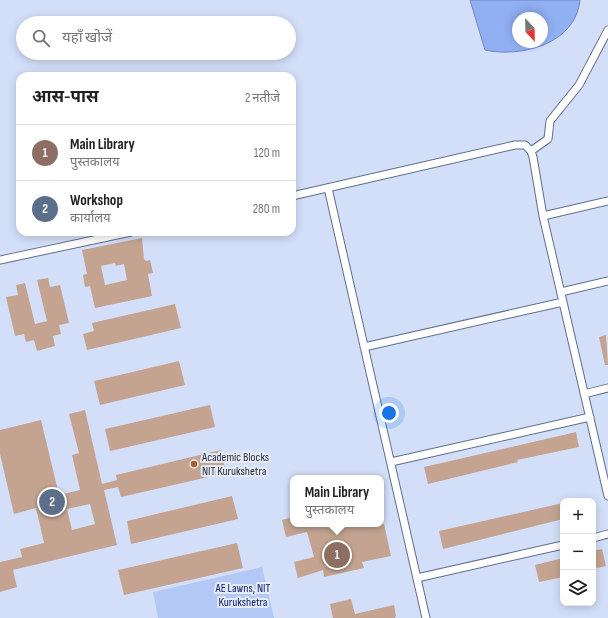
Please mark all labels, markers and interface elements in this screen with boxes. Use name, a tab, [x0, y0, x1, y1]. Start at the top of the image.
north arrow	[512, 12, 548, 48]
search box	[16, 16, 296, 60]
icon: search	[30, 27, 52, 49]
text: यहाँ खोजें	[62, 28, 112, 47]
text: आस-पास	[32, 87, 99, 107]
text: 2 नतीजे	[245, 90, 280, 106]
text: Main Library	[70, 135, 135, 154]
text: 1	[42, 145, 48, 161]
text: 120 m	[254, 145, 280, 161]
text: पुस्तकालय	[70, 154, 120, 170]
text: Workshop	[70, 191, 123, 210]
text: 2	[42, 201, 48, 217]
text: 280 m	[253, 201, 280, 217]
text: कार्यालय	[70, 210, 111, 226]
your location	[379, 403, 399, 423]
place label: Academic Blocks NIT Kurukshetra	[201, 450, 269, 479]
marker: Academic Blocks NIT Kurukshetra	[189, 459, 199, 469]
popup	[290, 475, 384, 527]
text: Main Library	[305, 483, 369, 502]
pin: 2	[39, 487, 65, 517]
map controls	[560, 498, 596, 606]
button: +	[560, 498, 596, 534]
text: पुस्तकालय	[305, 502, 354, 518]
button: −	[560, 534, 596, 570]
pin: 1	[324, 540, 350, 570]
button: layers	[560, 570, 596, 606]
park label: AE Lawns, NIT Kurukshetra	[215, 581, 271, 610]

